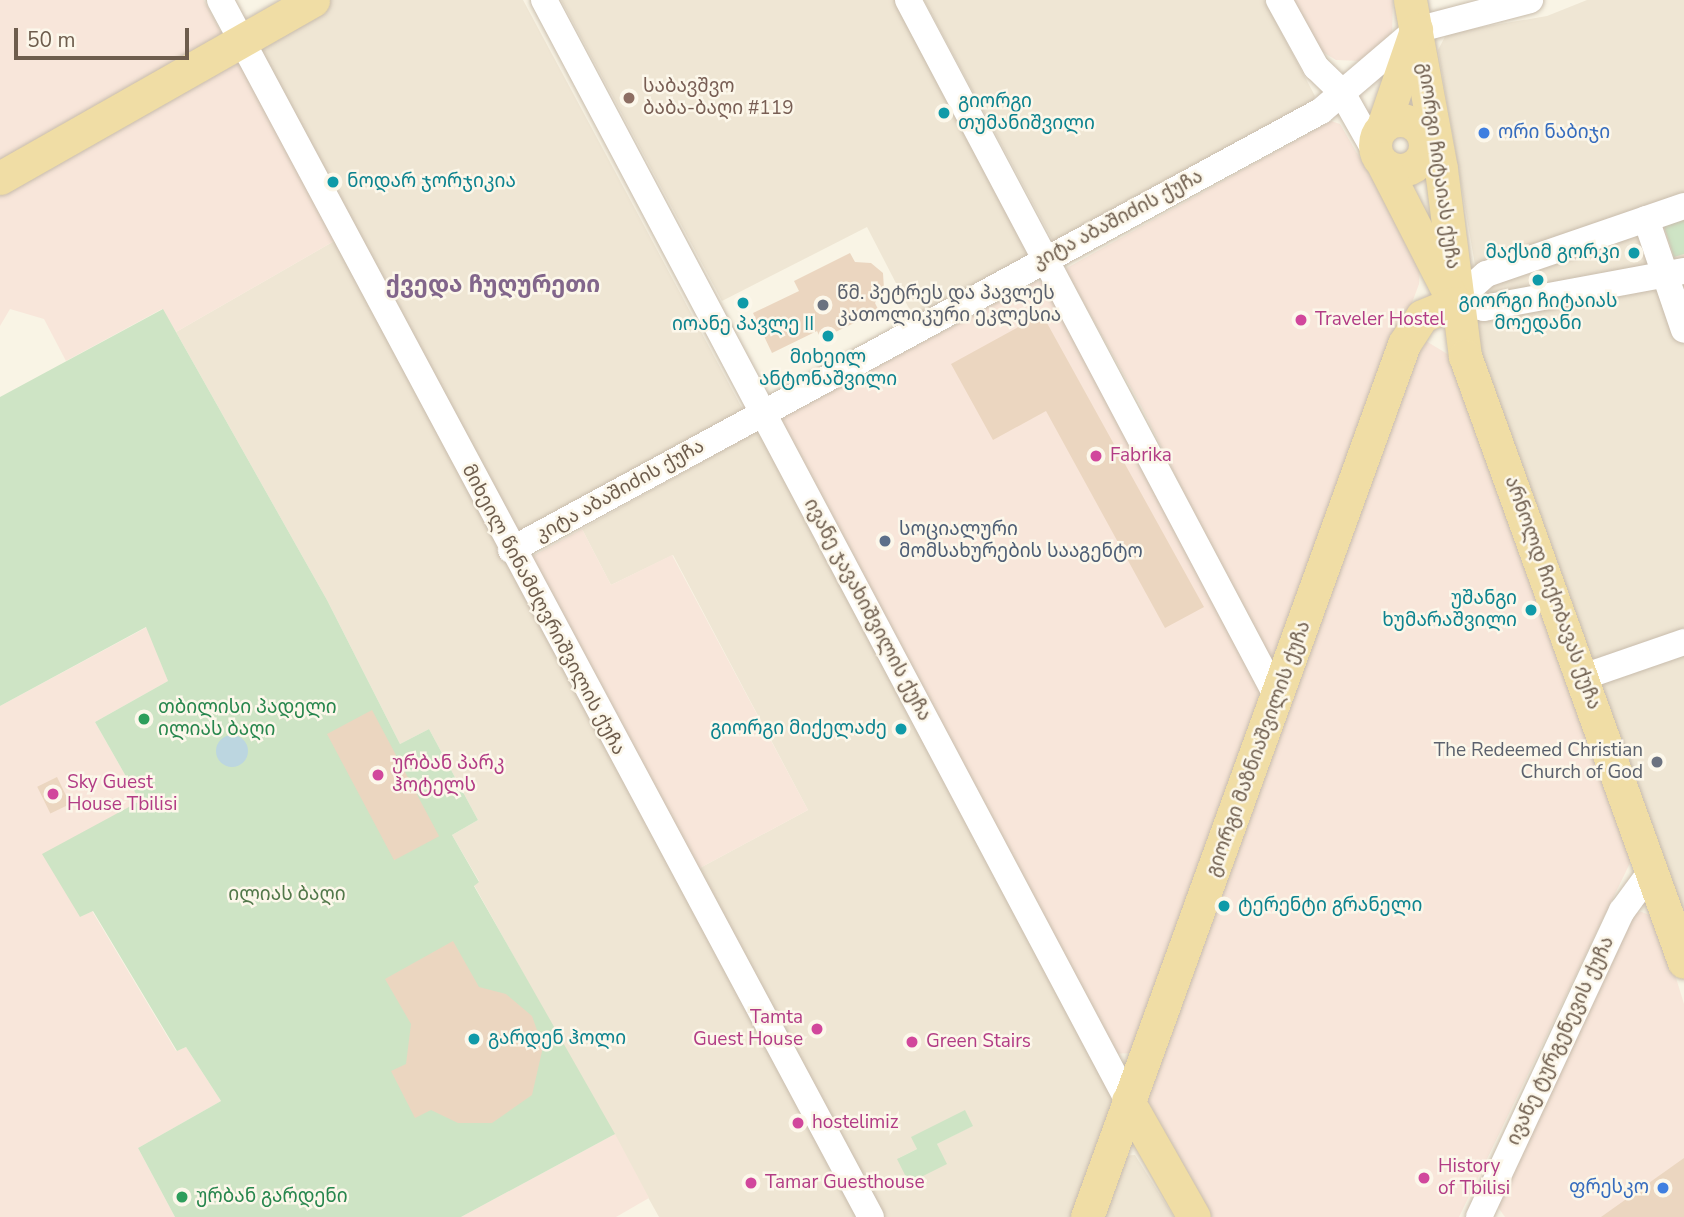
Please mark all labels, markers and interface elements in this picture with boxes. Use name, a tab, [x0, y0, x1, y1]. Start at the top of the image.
scale bar	[18, 14, 192, 58]
text: 50 m	[27, 26, 76, 54]
street label: გიორგი ჩიტაიას ქუჩა	[1412, 61, 1464, 271]
place label: საბავშვო ბაბა-ბაღი #119	[643, 76, 794, 120]
marker: საბავშვო ბაბა-ბაღი #119	[621, 90, 637, 106]
place label: გიორგი თუმანიშვილი	[958, 91, 1095, 135]
marker: გიორგი თუმანიშვილი	[936, 105, 952, 121]
place label: ორი ნაბიჯი	[1498, 122, 1610, 144]
marker: ორი ნაბიჯი	[1476, 125, 1492, 141]
street label: კიტა აბაშიძის ქუჩა	[1029, 165, 1207, 275]
place label: ნოდარ ჯორჯიკია	[347, 171, 516, 193]
marker: ნოდარ ჯორჯიკია	[325, 174, 341, 190]
place label: მაქსიმ გორკი	[1485, 242, 1620, 264]
marker: მაქსიმ გორკი	[1626, 245, 1642, 261]
district label: ქვედა ჩუღურეთი	[386, 271, 600, 299]
marker: გიორგი ჩიტაიას მოედანი	[1530, 272, 1546, 288]
place label: წმ. პეტრეს და პავლეს კათოლიკური ეკლესია	[837, 283, 1061, 327]
place label: გიორგი ჩიტაიას მოედანი	[1459, 291, 1617, 335]
marker: იოანე პავლე II	[735, 295, 751, 311]
marker: წმ. პეტრეს და პავლეს კათოლიკური ეკლესია	[815, 297, 831, 313]
place label: Traveler Hostel	[1315, 309, 1445, 331]
marker: Traveler Hostel	[1293, 312, 1309, 328]
place label: იოანე პავლე II	[672, 314, 814, 336]
marker: მიხეილ ანტონაშვილი	[820, 328, 836, 344]
place label: მიხეილ ანტონაშვილი	[759, 347, 897, 391]
street label: კიტა აბაშიძის ქუჩა	[532, 435, 708, 547]
place label: Fabrika	[1110, 445, 1172, 467]
marker: Fabrika	[1088, 448, 1104, 464]
street label: მიხეილ წინამძღვრიშვილის ქუჩა	[456, 461, 630, 759]
street label: არნოლდ ჩიქობავას ქუჩა	[1499, 473, 1605, 713]
street label: ივანე ჯავახიშვილის ქუჩა	[799, 495, 935, 725]
place label: სოციალური მომსახურების სააგენტო	[899, 519, 1143, 563]
marker: სოციალური მომსახურების სააგენტო	[877, 533, 893, 549]
place label: უშანგი ხუმარაშვილი	[1382, 588, 1517, 632]
marker: უშანგი ხუმარაშვილი	[1523, 602, 1539, 618]
street label: გიორგი მაზნიაშვილის ქუჩა	[1202, 618, 1316, 880]
place label: თბილისი პადელი ილიას ბაღი	[158, 697, 337, 741]
marker: თბილისი პადელი ილიას ბაღი	[136, 711, 152, 727]
place label: გიორგი მიქელაძე	[710, 718, 887, 740]
marker: გიორგი მიქელაძე	[893, 721, 909, 737]
place label: The Redeemed Christian Church of God	[1434, 740, 1643, 784]
place label: ურბან პარკ ჰოტელს	[392, 753, 504, 797]
marker: The Redeemed Christian Church of God	[1649, 754, 1665, 770]
marker: ურბან პარკ ჰოტელს	[370, 767, 386, 783]
place label: Sky Guest House Tbilisi	[67, 772, 177, 816]
marker: Sky Guest House Tbilisi	[45, 786, 61, 802]
park label: ილიას ბაღი	[228, 884, 346, 906]
place label: ტერენტი გრანელი	[1238, 895, 1422, 917]
marker: ტერენტი გრანელი	[1216, 898, 1232, 914]
street label: ივანე ტურგენევის ქუჩა	[1503, 933, 1619, 1149]
place label: Tamta Guest House	[693, 1007, 803, 1051]
marker: Tamta Guest House	[809, 1021, 825, 1037]
place label: გარდენ ჰოლი	[488, 1028, 626, 1050]
marker: გარდენ ჰოლი	[466, 1031, 482, 1047]
place label: Green Stairs	[926, 1031, 1031, 1053]
marker: Green Stairs	[904, 1034, 920, 1050]
place label: hostelimiz	[812, 1112, 899, 1134]
marker: hostelimiz	[790, 1115, 806, 1131]
place label: History of Tbilisi	[1438, 1156, 1510, 1200]
marker: History of Tbilisi	[1416, 1170, 1432, 1186]
place label: Tamar Guesthouse	[765, 1172, 925, 1194]
marker: Tamar Guesthouse	[743, 1175, 759, 1191]
place label: ფრესკო	[1569, 1177, 1649, 1199]
marker: ფრესკო	[1655, 1180, 1671, 1196]
place label: ურბან გარდენი	[196, 1186, 348, 1208]
marker: ურბან გარდენი	[174, 1189, 190, 1205]

